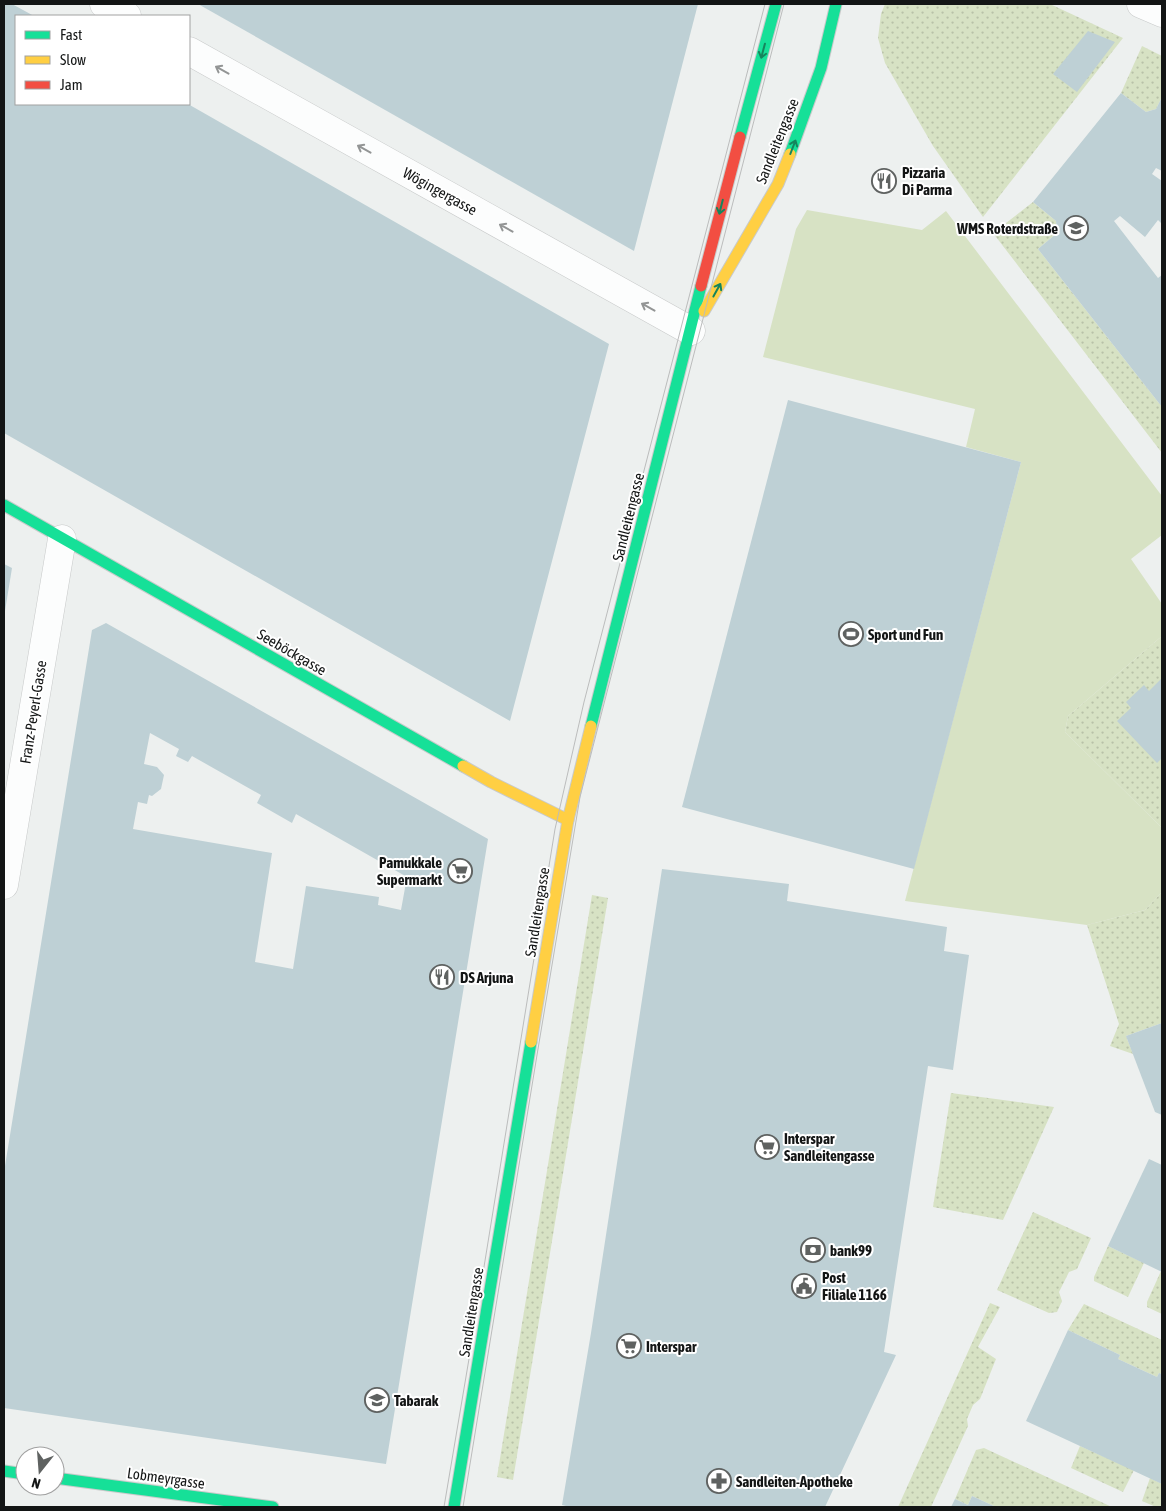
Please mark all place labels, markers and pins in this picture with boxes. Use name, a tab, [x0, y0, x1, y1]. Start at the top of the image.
place label: Pizzaria Di Parma	[902, 164, 952, 198]
restaurant icon: Pizzaria Di Parma	[871, 168, 897, 194]
school or university icon: WMS Roterdstraße	[1063, 215, 1089, 241]
place label: WMS Roterdstraße	[956, 220, 1058, 237]
sports icon: Sport und Fun	[838, 621, 864, 647]
place label: Sport und Fun	[868, 626, 943, 643]
place label: Pamukkale Supermarkt	[377, 854, 443, 888]
supermarket icon: Pamukkale Supermarkt	[447, 858, 473, 884]
restaurant icon: DS Arjuna	[429, 964, 455, 990]
place label: DS Arjuna	[460, 969, 514, 986]
place label: Interspar Sandleitengasse	[784, 1130, 875, 1164]
supermarket icon: Interspar Sandleitengasse	[754, 1134, 780, 1160]
bank icon: bank99	[800, 1237, 826, 1263]
place label: bank99	[830, 1242, 872, 1259]
place label: Post Filiale 1166	[822, 1269, 887, 1303]
public building icon: Post Filiale 1166	[791, 1273, 817, 1299]
supermarket icon: Interspar	[616, 1333, 642, 1359]
place label: Interspar	[646, 1338, 697, 1355]
school or university icon: Tabarak	[364, 1387, 390, 1413]
place label: Tabarak	[394, 1392, 439, 1409]
pharmacy icon: Sandleiten-Apotheke	[706, 1468, 732, 1494]
place label: Sandleiten-Apotheke	[736, 1473, 853, 1490]

